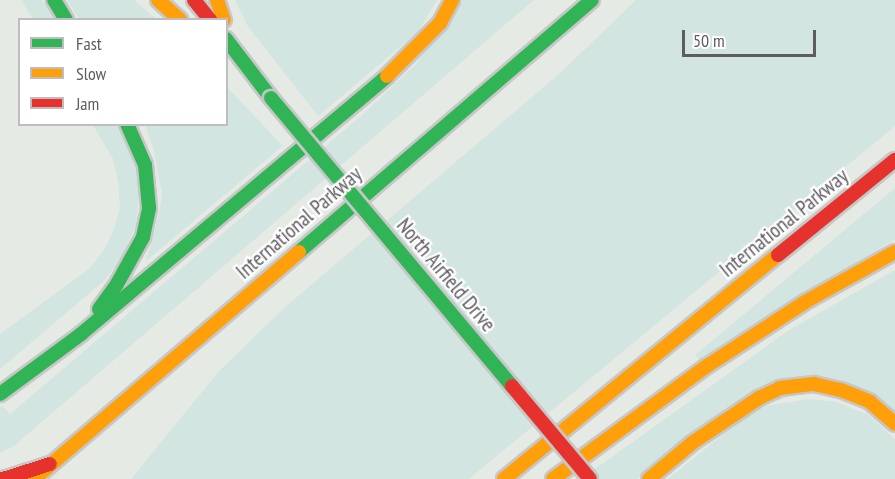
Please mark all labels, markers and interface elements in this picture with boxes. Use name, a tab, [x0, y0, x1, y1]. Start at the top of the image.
legend	[18, 18, 228, 126]
scale bar	[685, 18, 818, 56]
text: 50 m	[693, 29, 725, 52]
text: Fast	[76, 32, 102, 55]
text: Slow	[76, 62, 106, 85]
text: Jam	[76, 92, 99, 115]
street label: International Parkway	[231, 162, 367, 284]
street label: International Parkway	[715, 163, 853, 283]
street label: North Airfield Drive	[391, 213, 501, 337]

